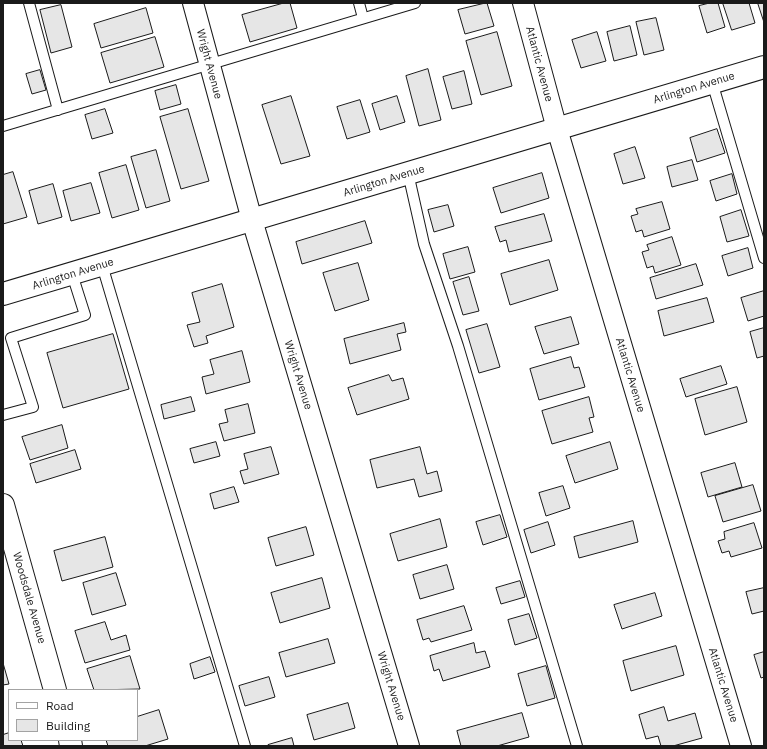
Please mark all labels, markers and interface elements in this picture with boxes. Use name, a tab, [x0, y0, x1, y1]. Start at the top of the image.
street label: Atlantic Avenue	[523, 25, 555, 103]
street label: Wright Avenue	[193, 28, 225, 100]
street label: Arlington Avenue	[652, 69, 736, 107]
street label: Arlington Avenue	[342, 162, 426, 200]
street label: Arlington Avenue	[31, 255, 115, 293]
street label: Atlantic Avenue	[612, 336, 648, 414]
street label: Wright Avenue	[281, 339, 315, 411]
street label: Woodsdale Avenue	[10, 551, 48, 645]
street label: Atlantic Avenue	[705, 646, 741, 724]
street label: Wright Avenue	[374, 650, 408, 722]
legend	[8, 689, 138, 741]
text: Road	[46, 698, 74, 713]
text: Building	[46, 718, 90, 733]

